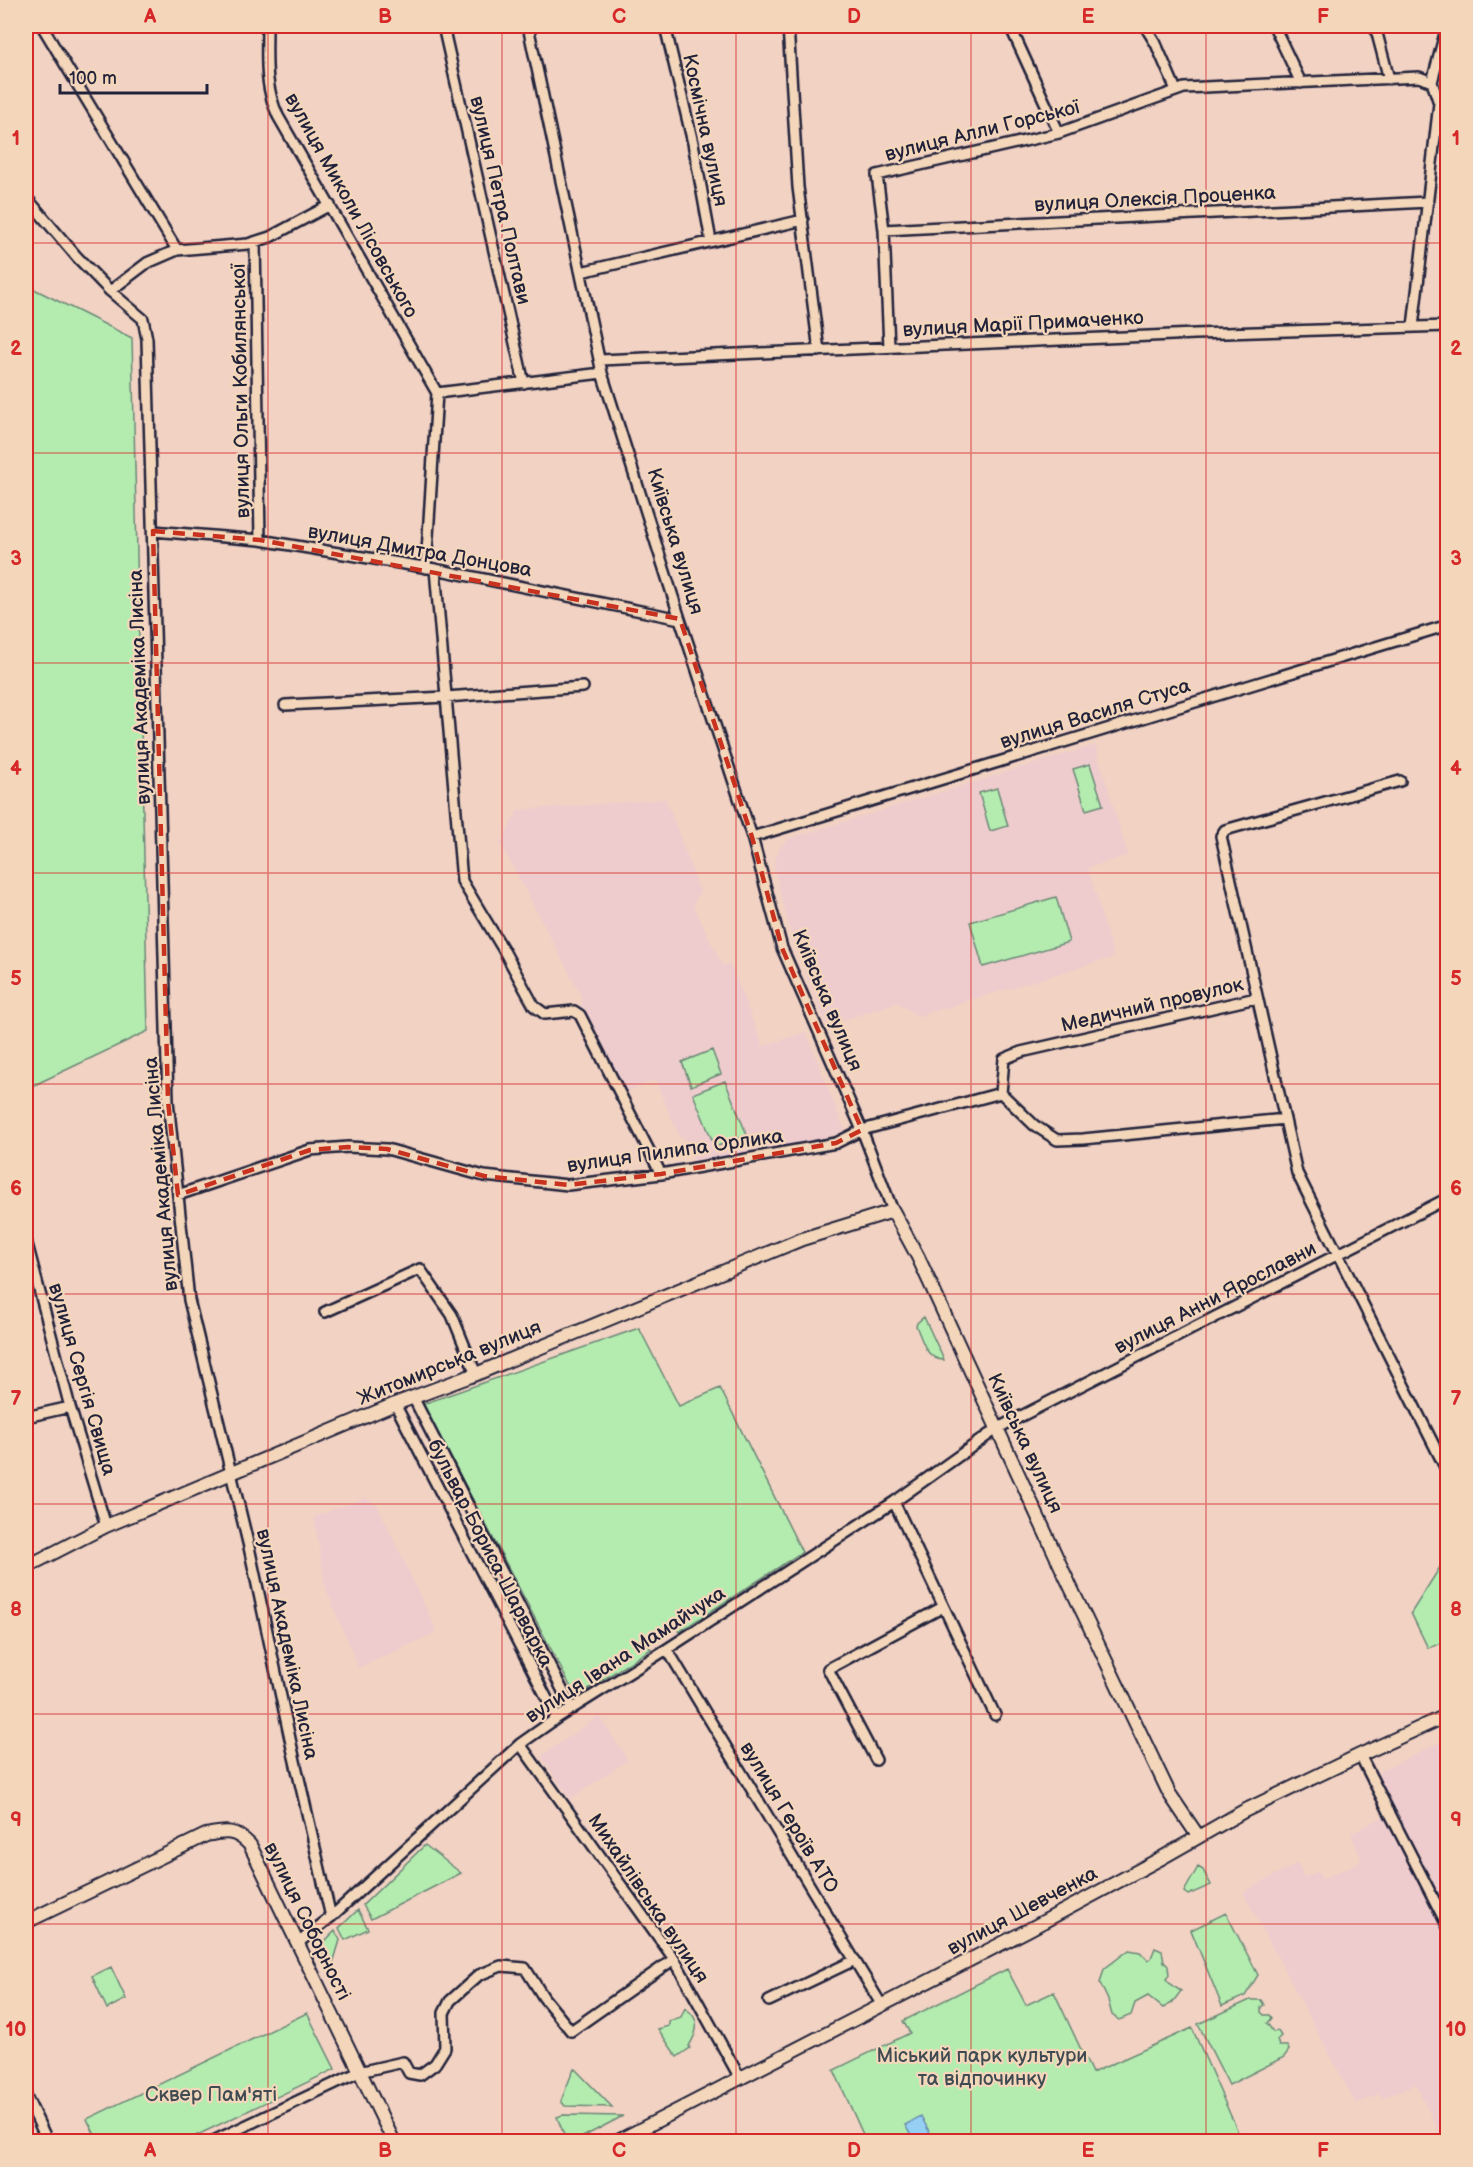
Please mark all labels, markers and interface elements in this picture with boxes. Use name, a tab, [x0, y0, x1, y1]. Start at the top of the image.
text: A	[143, 5, 157, 29]
text: B	[378, 5, 392, 29]
text: C	[612, 5, 626, 29]
text: D	[847, 5, 861, 29]
text: E	[1082, 5, 1095, 29]
text: F	[1317, 5, 1329, 29]
street label: Космічна вулиця	[677, 52, 733, 209]
scale bar	[60, 57, 207, 95]
text: 100 m	[69, 68, 117, 89]
street label: вулиця Миколи Лісовського	[279, 89, 423, 322]
street label: вулиця Петра Полтави	[464, 94, 536, 307]
street label: вулиця Алли Горської	[882, 95, 1083, 167]
text: 1	[12, 127, 20, 151]
text: 1	[1452, 127, 1460, 151]
street label: вулиця Олексія Проценка	[1034, 181, 1277, 217]
street label: вулиця Ольги Кобилянської	[227, 262, 255, 519]
street label: вулиця Марії Примаченко	[902, 306, 1144, 342]
text: 2	[10, 337, 22, 361]
text: 2	[1450, 337, 1462, 361]
street label: Київська вулиця	[641, 465, 709, 617]
street label: вулиця Дмитра Донцова	[306, 519, 534, 583]
text: 3	[10, 547, 22, 571]
text: 3	[1450, 547, 1462, 571]
street label: вулиця Академіка Лисіна	[124, 569, 156, 805]
street label: вулиця Василя Стуса	[997, 674, 1193, 754]
text: 4	[10, 757, 22, 781]
text: 4	[1450, 757, 1462, 781]
street label: Київська вулиця	[786, 926, 868, 1075]
text: 5	[10, 967, 22, 991]
text: 5	[1450, 967, 1462, 991]
street label: Медичний провулок	[1059, 972, 1246, 1038]
street label: вулиця Академіка Лисіна	[139, 1055, 183, 1292]
street label: вулиця Пилипа Орлика	[566, 1124, 785, 1178]
text: 6	[10, 1177, 22, 1201]
text: 6	[1450, 1177, 1462, 1201]
street label: вулиця Анни Ярославни	[1110, 1236, 1320, 1359]
street label: вулиця Сергія Свища	[43, 1280, 121, 1478]
street label: Житомирська вулиця	[354, 1315, 545, 1411]
street label: Київська вулиця	[982, 1370, 1068, 1517]
text: 7	[10, 1387, 22, 1411]
text: 7	[1450, 1387, 1462, 1411]
street label: бульвар Бориса Шарварка	[422, 1436, 558, 1671]
street label: вулиця Академіка Лисіна	[251, 1527, 323, 1762]
street label: вулиця Івана Мамайчука	[521, 1581, 730, 1729]
text: 8	[10, 1598, 22, 1622]
text: 8	[1450, 1598, 1462, 1622]
street label: вулиця Героїв АТО	[735, 1738, 844, 1897]
text: 9	[10, 1808, 22, 1832]
text: 9	[1450, 1808, 1462, 1832]
street label: Михайлівська вулиця	[583, 1809, 714, 1988]
street label: вулиця Соборності	[258, 1838, 356, 2004]
street label: вулиця Шевченка	[943, 1861, 1102, 1961]
text: 10	[6, 2018, 26, 2042]
text: 10	[1446, 2018, 1466, 2042]
park label: Міський парк культури та відпочинку	[876, 2044, 1088, 2091]
park label: Сквер Пам'яті	[145, 2083, 277, 2107]
text: A	[143, 2139, 157, 2163]
text: B	[378, 2139, 392, 2163]
text: C	[612, 2139, 626, 2163]
text: D	[847, 2139, 861, 2163]
text: E	[1082, 2139, 1095, 2163]
text: F	[1317, 2139, 1329, 2163]

